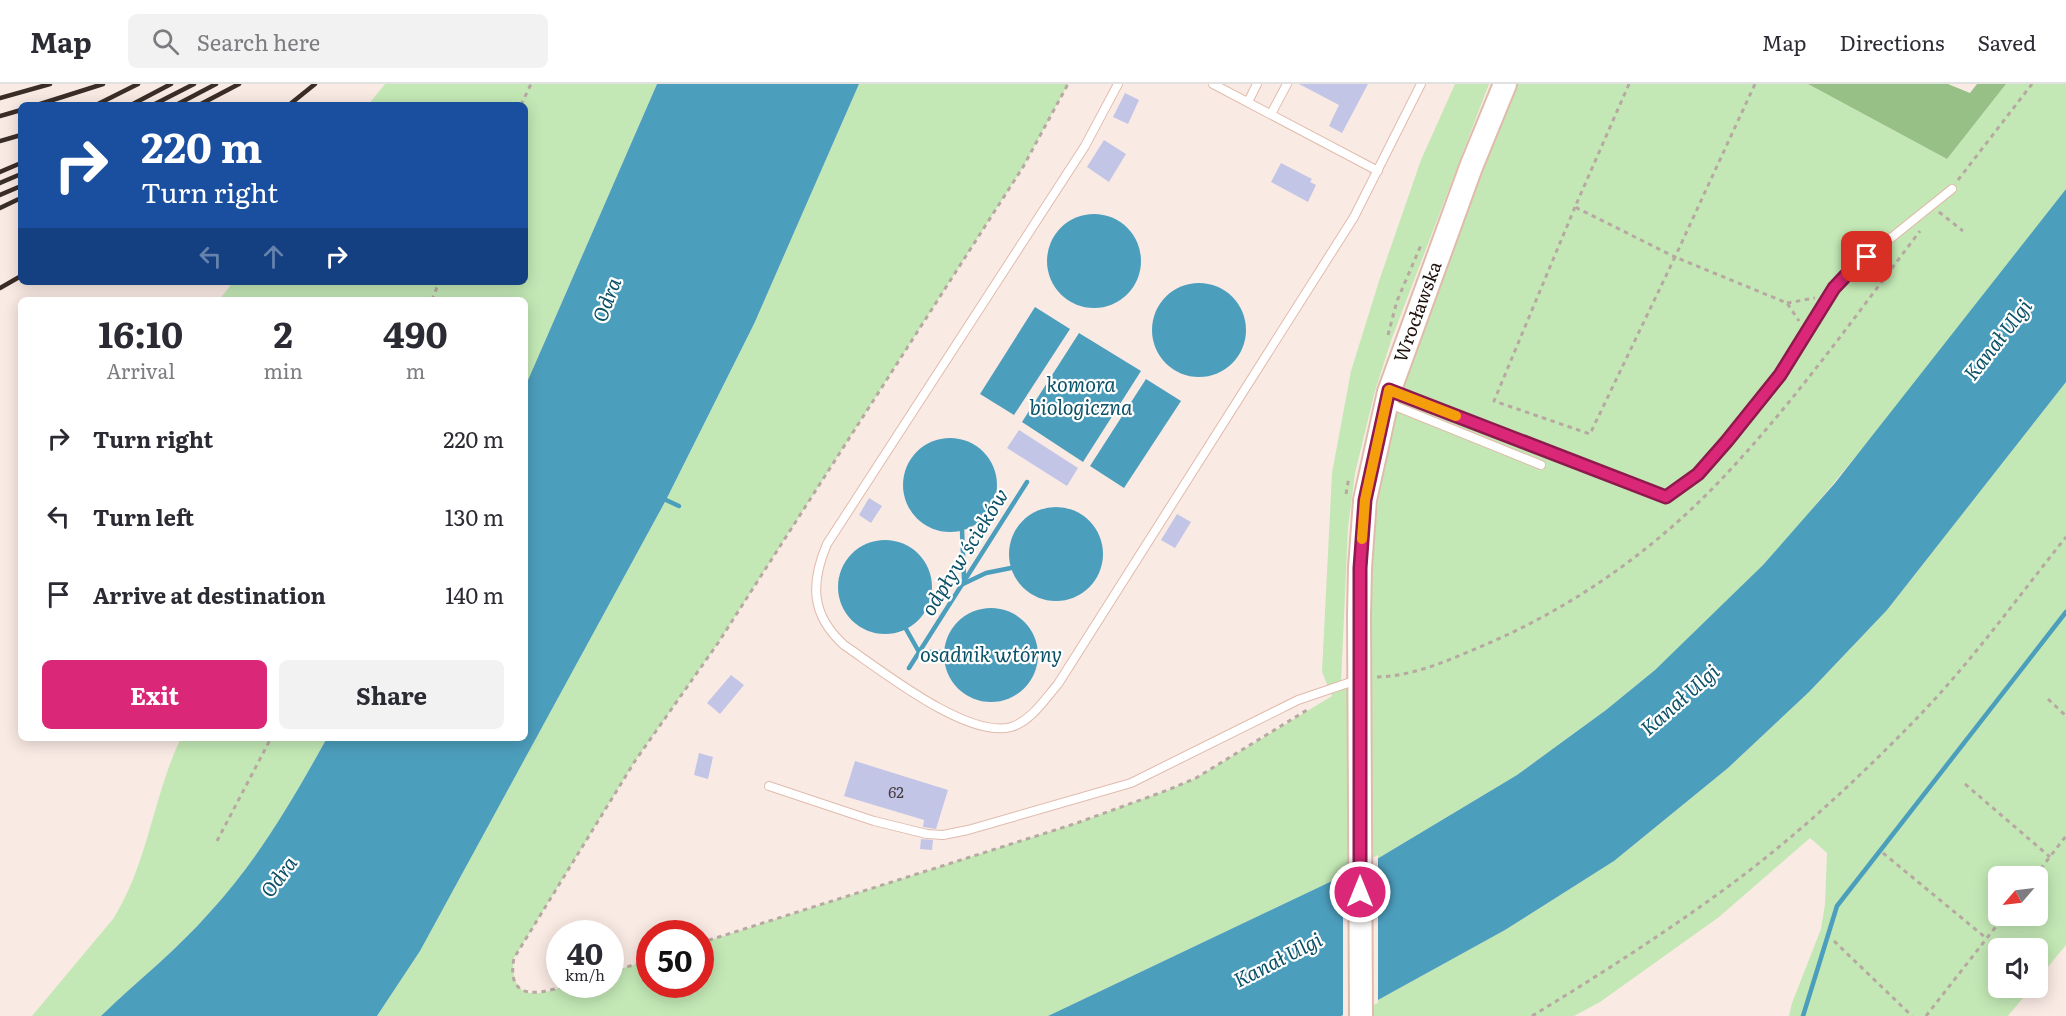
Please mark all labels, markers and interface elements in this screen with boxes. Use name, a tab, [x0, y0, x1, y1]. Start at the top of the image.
search box	[128, 14, 548, 68]
text: Map	[30, 20, 92, 62]
icon: search	[149, 25, 182, 58]
text: Search here	[197, 25, 320, 58]
text: Map	[1762, 26, 1807, 57]
text: Directions	[1840, 26, 1945, 57]
text: Saved	[1978, 26, 2036, 57]
text: 220 m	[141, 114, 262, 176]
icon: right	[42, 126, 120, 204]
text: Turn right	[141, 171, 278, 211]
pin	[1841, 231, 1892, 282]
icon: left	[194, 240, 227, 273]
icon: ahead	[257, 240, 290, 273]
icon: right	[320, 240, 353, 273]
icon: arrive	[1850, 240, 1883, 273]
street label: Wrocławska	[1386, 257, 1447, 366]
water label: Odra	[583, 272, 627, 326]
water label: Kanał Ulgi	[1955, 292, 2038, 386]
text: 16:10	[98, 306, 183, 359]
text: 2	[273, 306, 293, 359]
text: 490	[383, 306, 448, 359]
text: Arrival	[107, 355, 175, 385]
text: min	[263, 355, 303, 385]
text: m	[406, 355, 425, 385]
water label: komora biologiczna	[1029, 368, 1133, 421]
icon: right	[42, 422, 75, 455]
text: Turn right	[93, 422, 213, 455]
text: 220 m	[443, 422, 504, 455]
water label: odpływ ścieków	[912, 481, 1015, 621]
icon: left	[42, 500, 75, 533]
text: Turn left	[93, 500, 194, 533]
text: 130 m	[445, 500, 504, 533]
icon: arrive	[42, 578, 75, 611]
text: Arrive at destination	[93, 578, 326, 611]
text: 140 m	[445, 578, 504, 611]
water label: osadnik wtórny	[920, 638, 1062, 668]
water label: Kanał Ulgi	[1633, 656, 1725, 741]
button: Exit	[42, 660, 267, 729]
button: Share	[279, 660, 504, 729]
house number: 62	[888, 780, 904, 803]
water label: Odra	[252, 848, 303, 903]
position arrow	[1328, 860, 1392, 924]
north arrow	[1988, 866, 2048, 926]
map controls	[1988, 866, 2048, 998]
speed limit sign: 50	[636, 920, 714, 998]
water label: Kanał Ulgi	[1228, 923, 1327, 993]
text: 40	[567, 930, 603, 974]
button: sound	[1988, 938, 2048, 998]
text: km/h	[565, 963, 605, 986]

